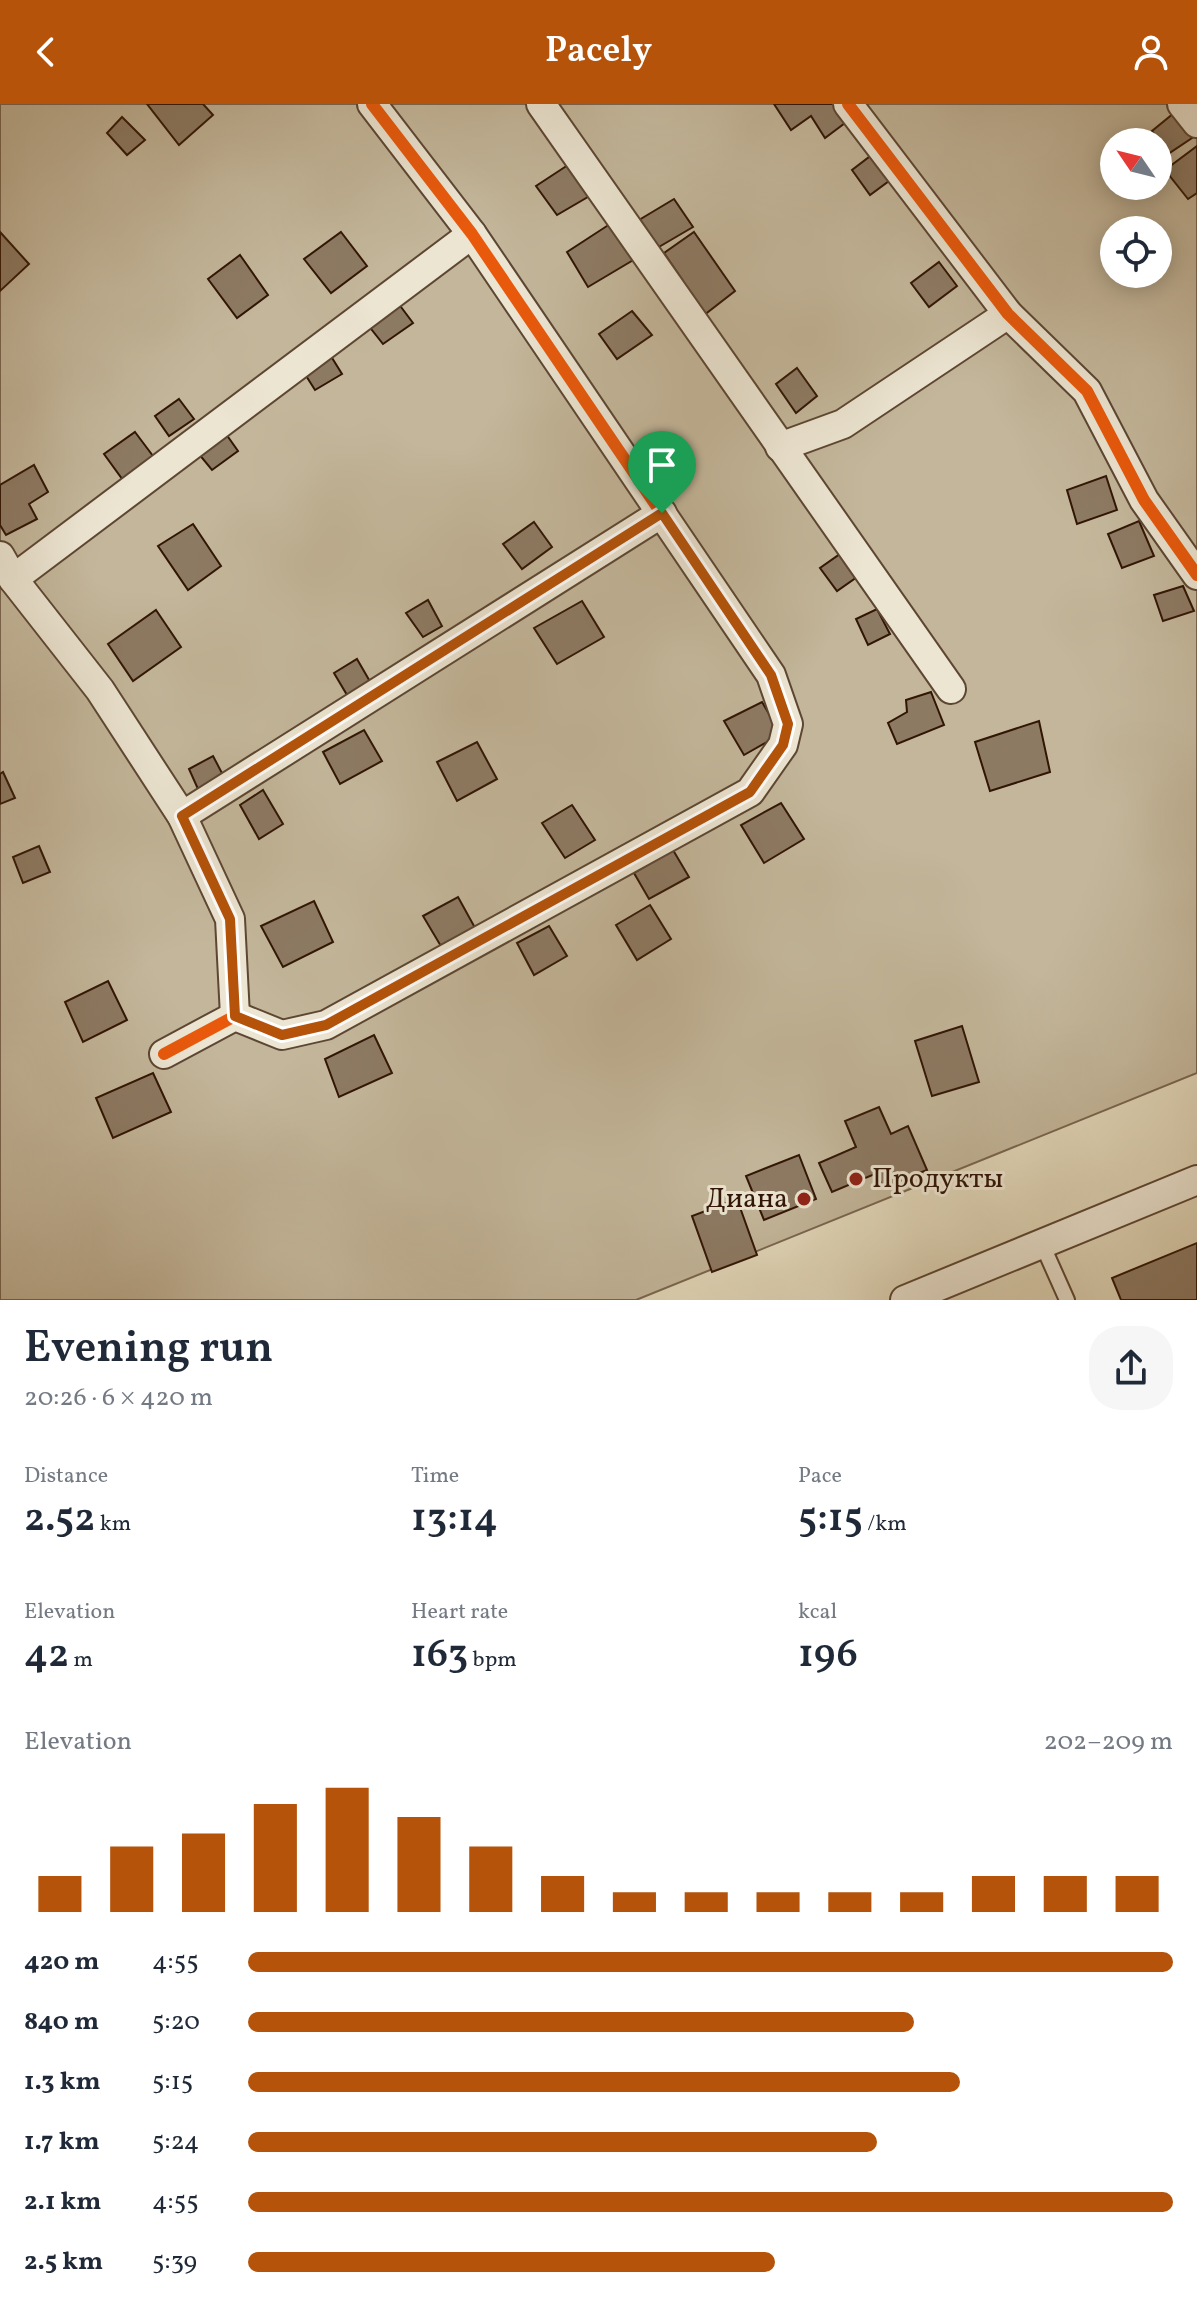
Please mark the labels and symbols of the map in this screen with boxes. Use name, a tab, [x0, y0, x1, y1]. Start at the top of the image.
north arrow	[1100, 128, 1172, 200]
pin	[628, 431, 696, 513]
place label: Продукты	[872, 1160, 1003, 1199]
marker: Продукты	[847, 1170, 865, 1188]
place label: Диана	[706, 1180, 788, 1219]
marker: Диана	[795, 1190, 813, 1208]

